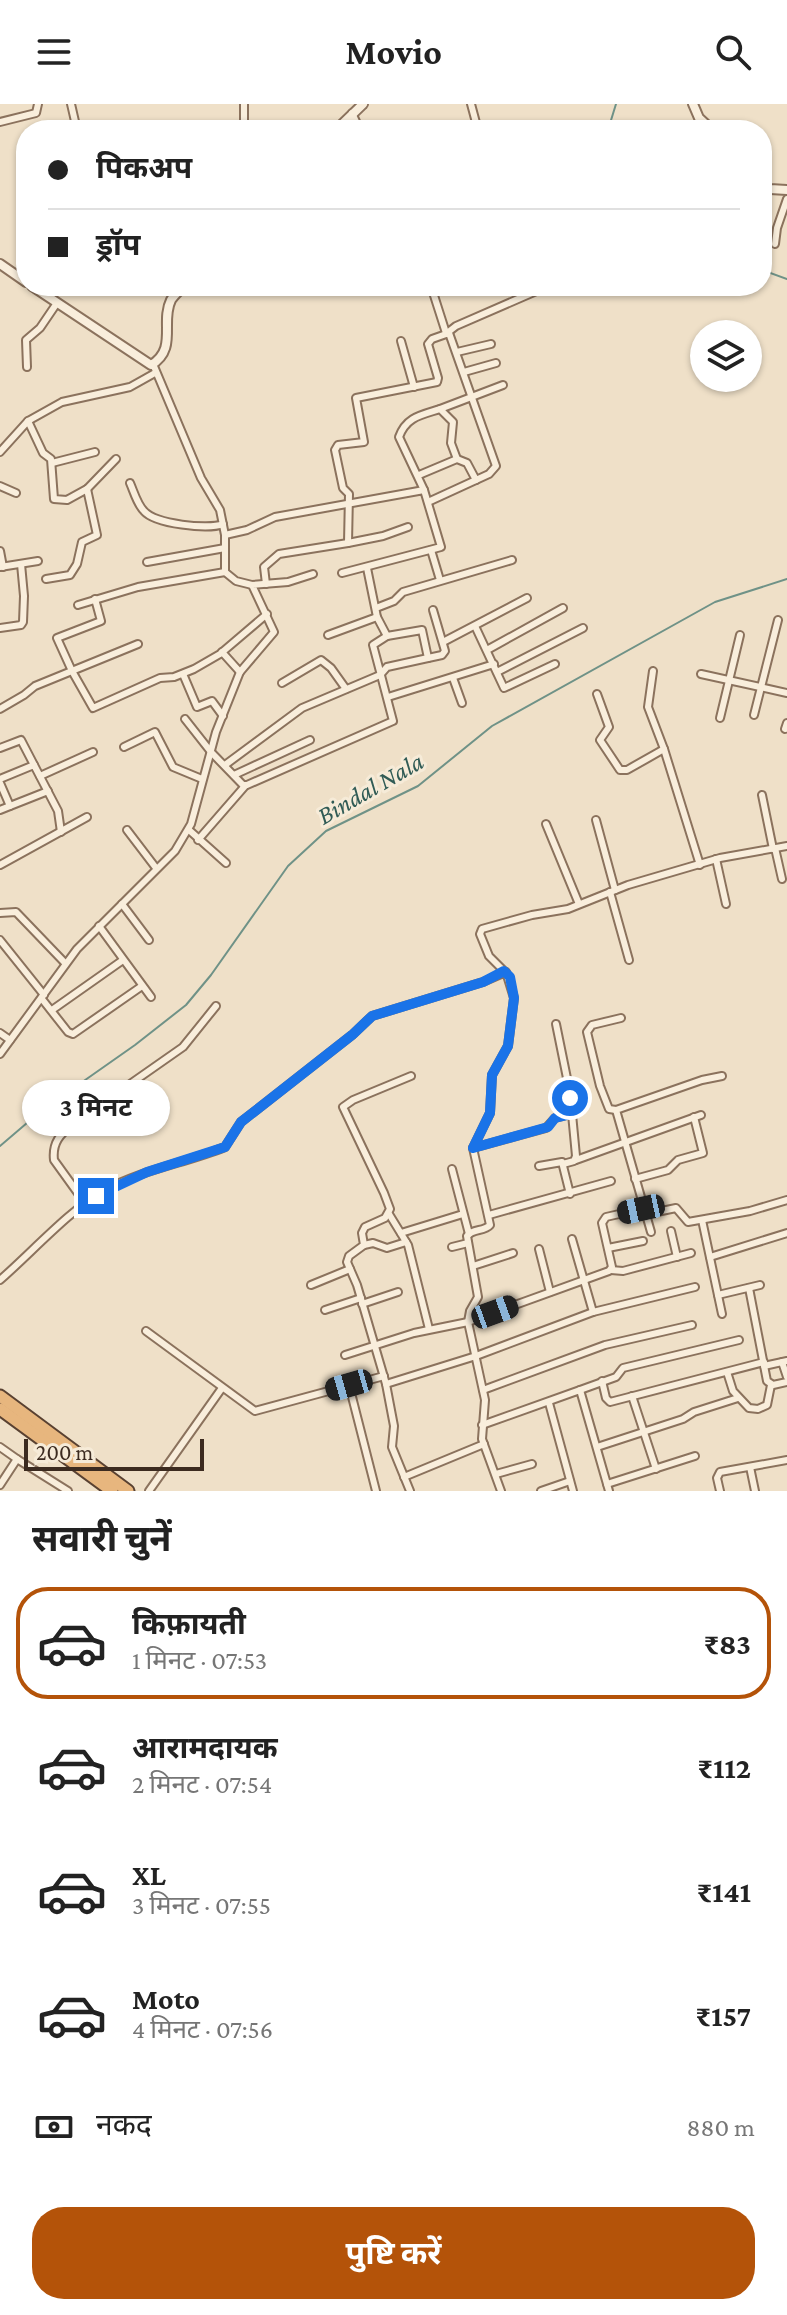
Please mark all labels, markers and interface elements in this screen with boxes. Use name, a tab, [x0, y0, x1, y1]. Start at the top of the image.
icon: menu	[32, 30, 76, 74]
icon: search	[711, 30, 755, 74]
text: Movio	[345, 32, 442, 72]
text: पिकअप	[96, 151, 192, 184]
text: ड्रॉप	[96, 228, 140, 261]
map controls	[690, 320, 762, 392]
button: layers	[690, 320, 762, 392]
water label: Bindal Nala	[312, 746, 429, 830]
callout: 3 मिनट	[22, 1080, 170, 1136]
route start	[552, 1080, 588, 1116]
text: 3 मिनट	[60, 1093, 132, 1122]
route end	[78, 1178, 114, 1214]
car	[615, 1192, 667, 1226]
car	[468, 1293, 522, 1331]
car	[323, 1367, 375, 1403]
scale bar	[24, 1435, 204, 1471]
text: 200 m	[36, 1440, 93, 1465]
text: सवारी चुनें	[32, 1519, 171, 1559]
icon: car	[36, 1607, 108, 1679]
text: किफ़ायती	[132, 1607, 246, 1640]
text: ₹83	[704, 1627, 751, 1660]
text: 1 मिनट · 07:53	[132, 1646, 267, 1675]
icon: car	[36, 1731, 108, 1803]
text: आरामदायक	[132, 1731, 278, 1764]
text: ₹112	[698, 1751, 751, 1784]
text: 2 मिनट · 07:54	[132, 1770, 272, 1799]
icon: car	[36, 1855, 108, 1927]
text: XL	[132, 1858, 166, 1891]
text: ₹141	[697, 1875, 751, 1908]
text: 3 मिनट · 07:55	[132, 1891, 271, 1920]
icon: car	[36, 1979, 108, 2051]
text: Moto	[132, 1982, 200, 2015]
text: ₹157	[696, 1999, 751, 2032]
text: 4 मिनट · 07:56	[132, 2015, 273, 2044]
icon: cash	[32, 2105, 76, 2149]
text: नकद	[96, 2108, 152, 2141]
text: 880 m	[687, 2113, 755, 2142]
button: पुष्टि करें	[32, 2207, 755, 2299]

